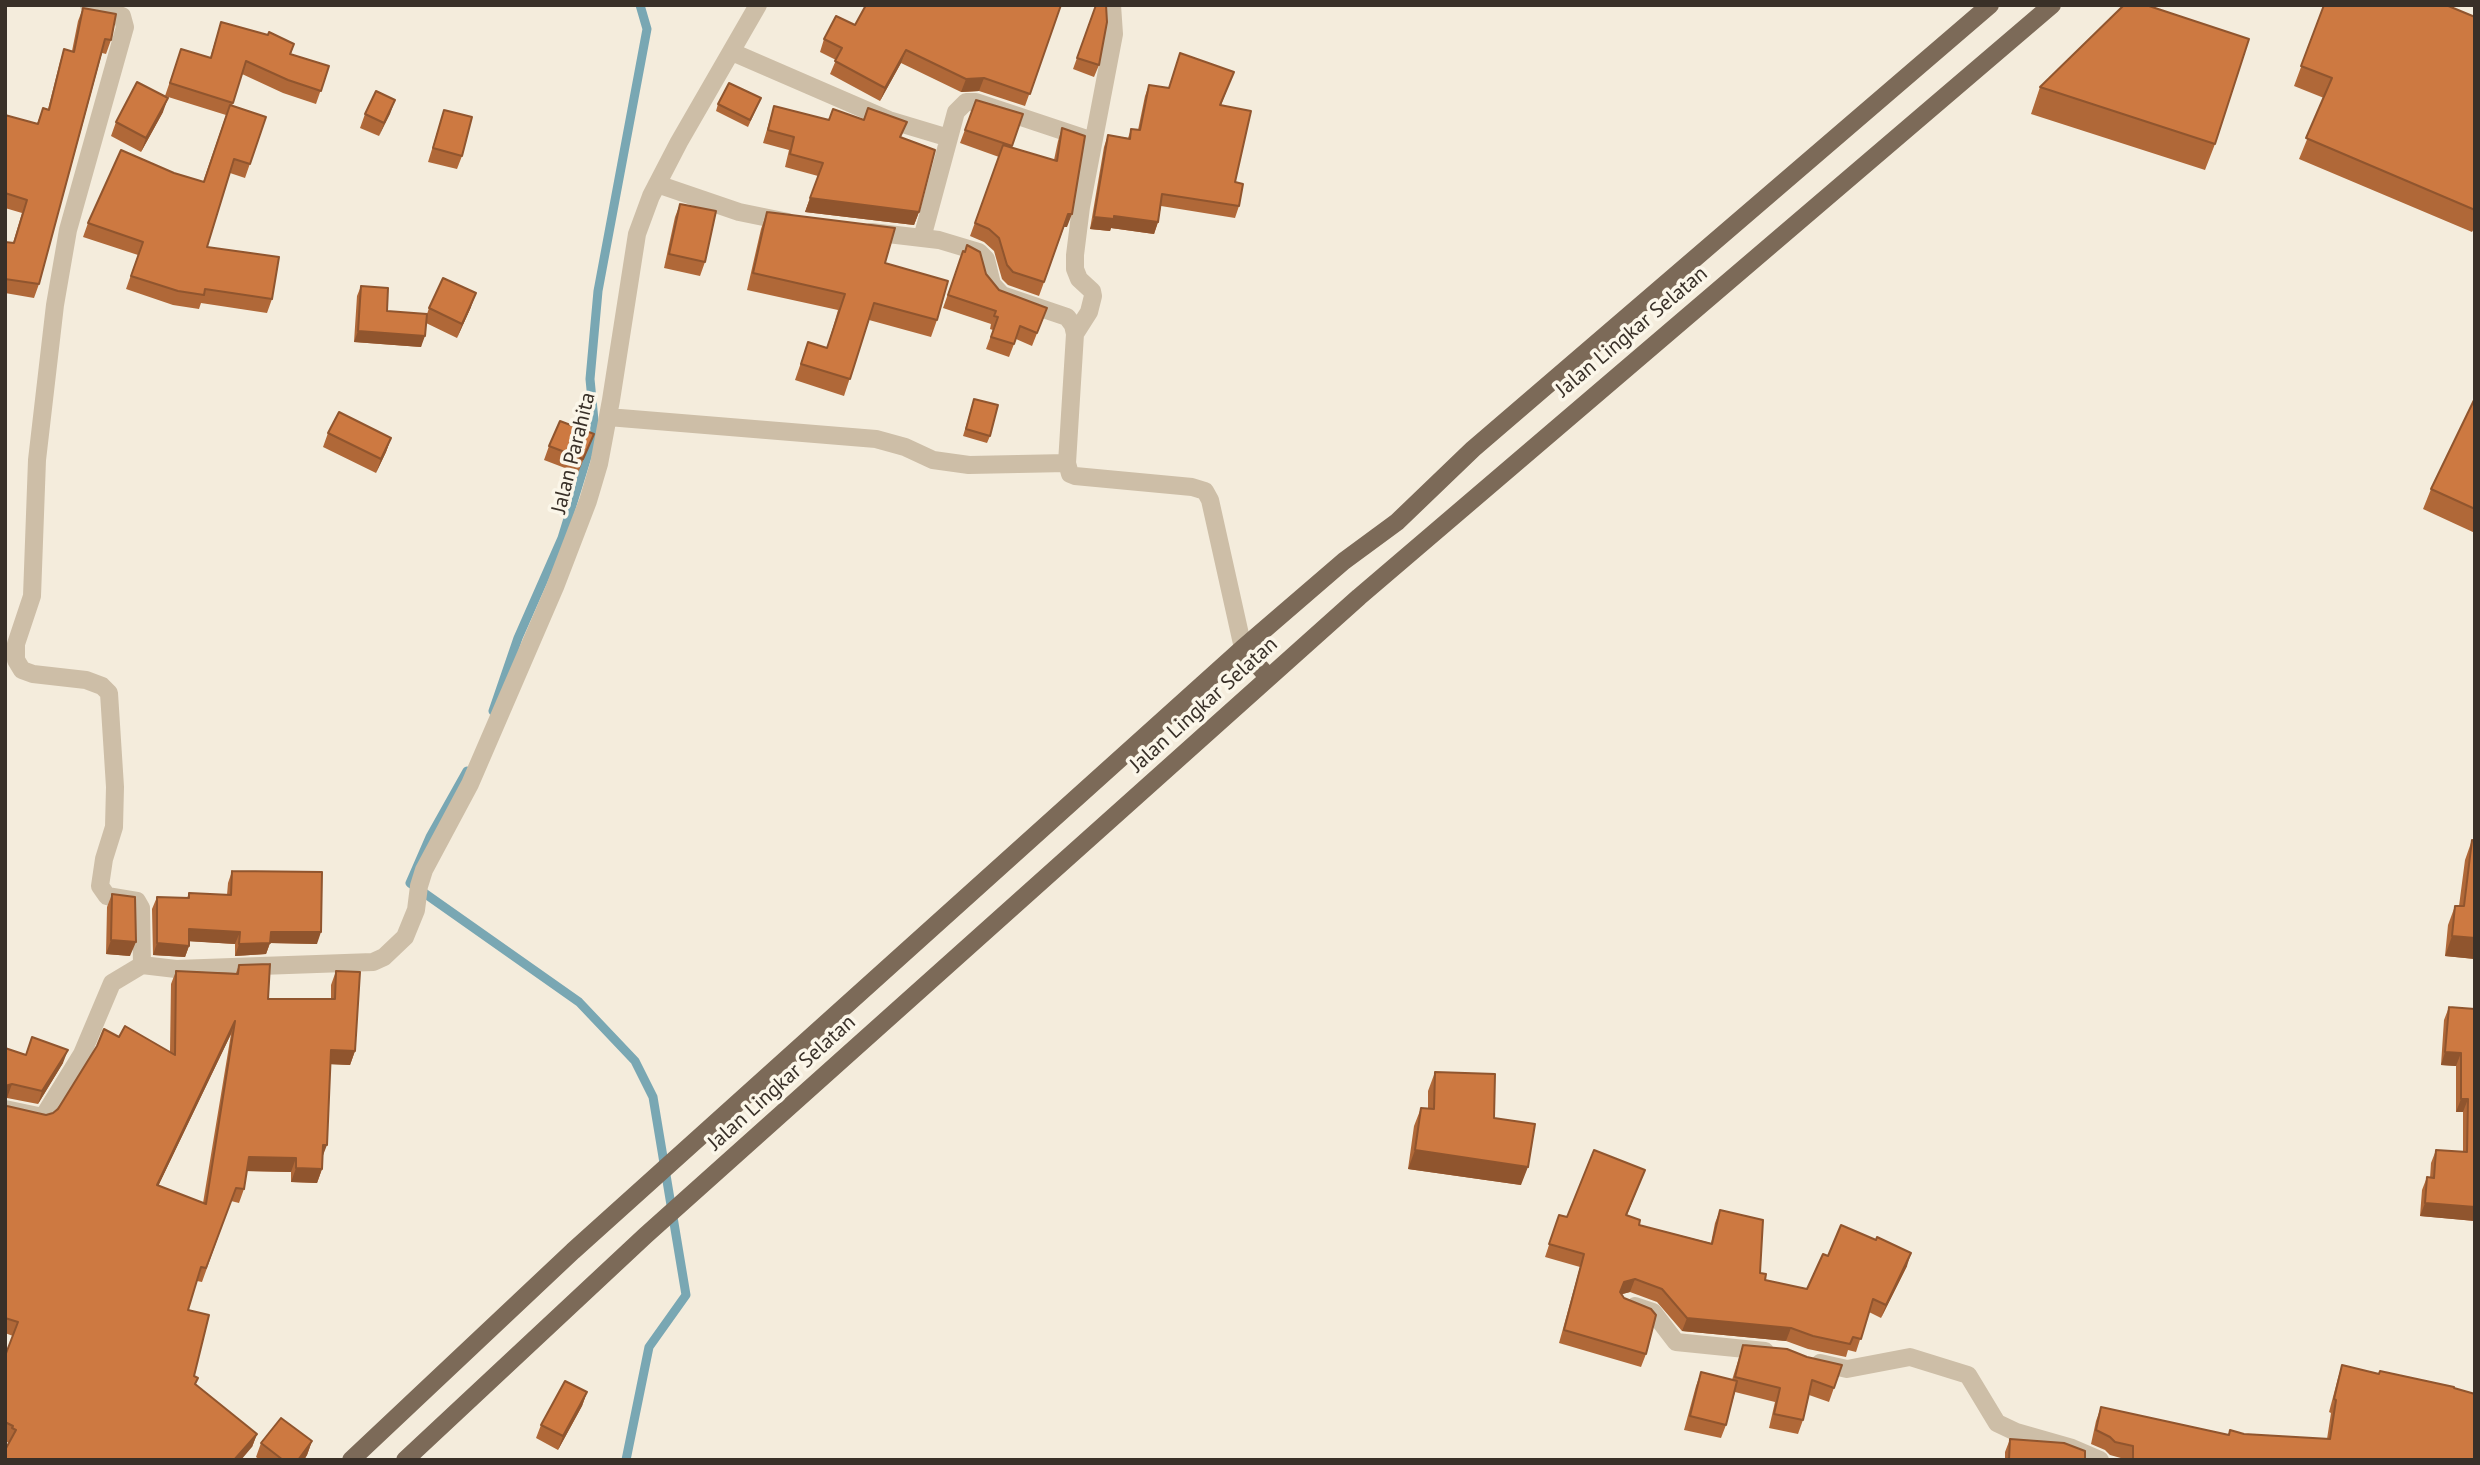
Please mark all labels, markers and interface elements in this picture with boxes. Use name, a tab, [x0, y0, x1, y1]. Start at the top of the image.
street label: Jalan Lingkar Selatan	[1551, 261, 1713, 403]
street label: Jalan Parahita	[547, 390, 601, 516]
street label: Jalan Lingkar Selatan	[1125, 632, 1283, 778]
street label: Jalan Lingkar Selatan	[703, 1010, 861, 1156]

